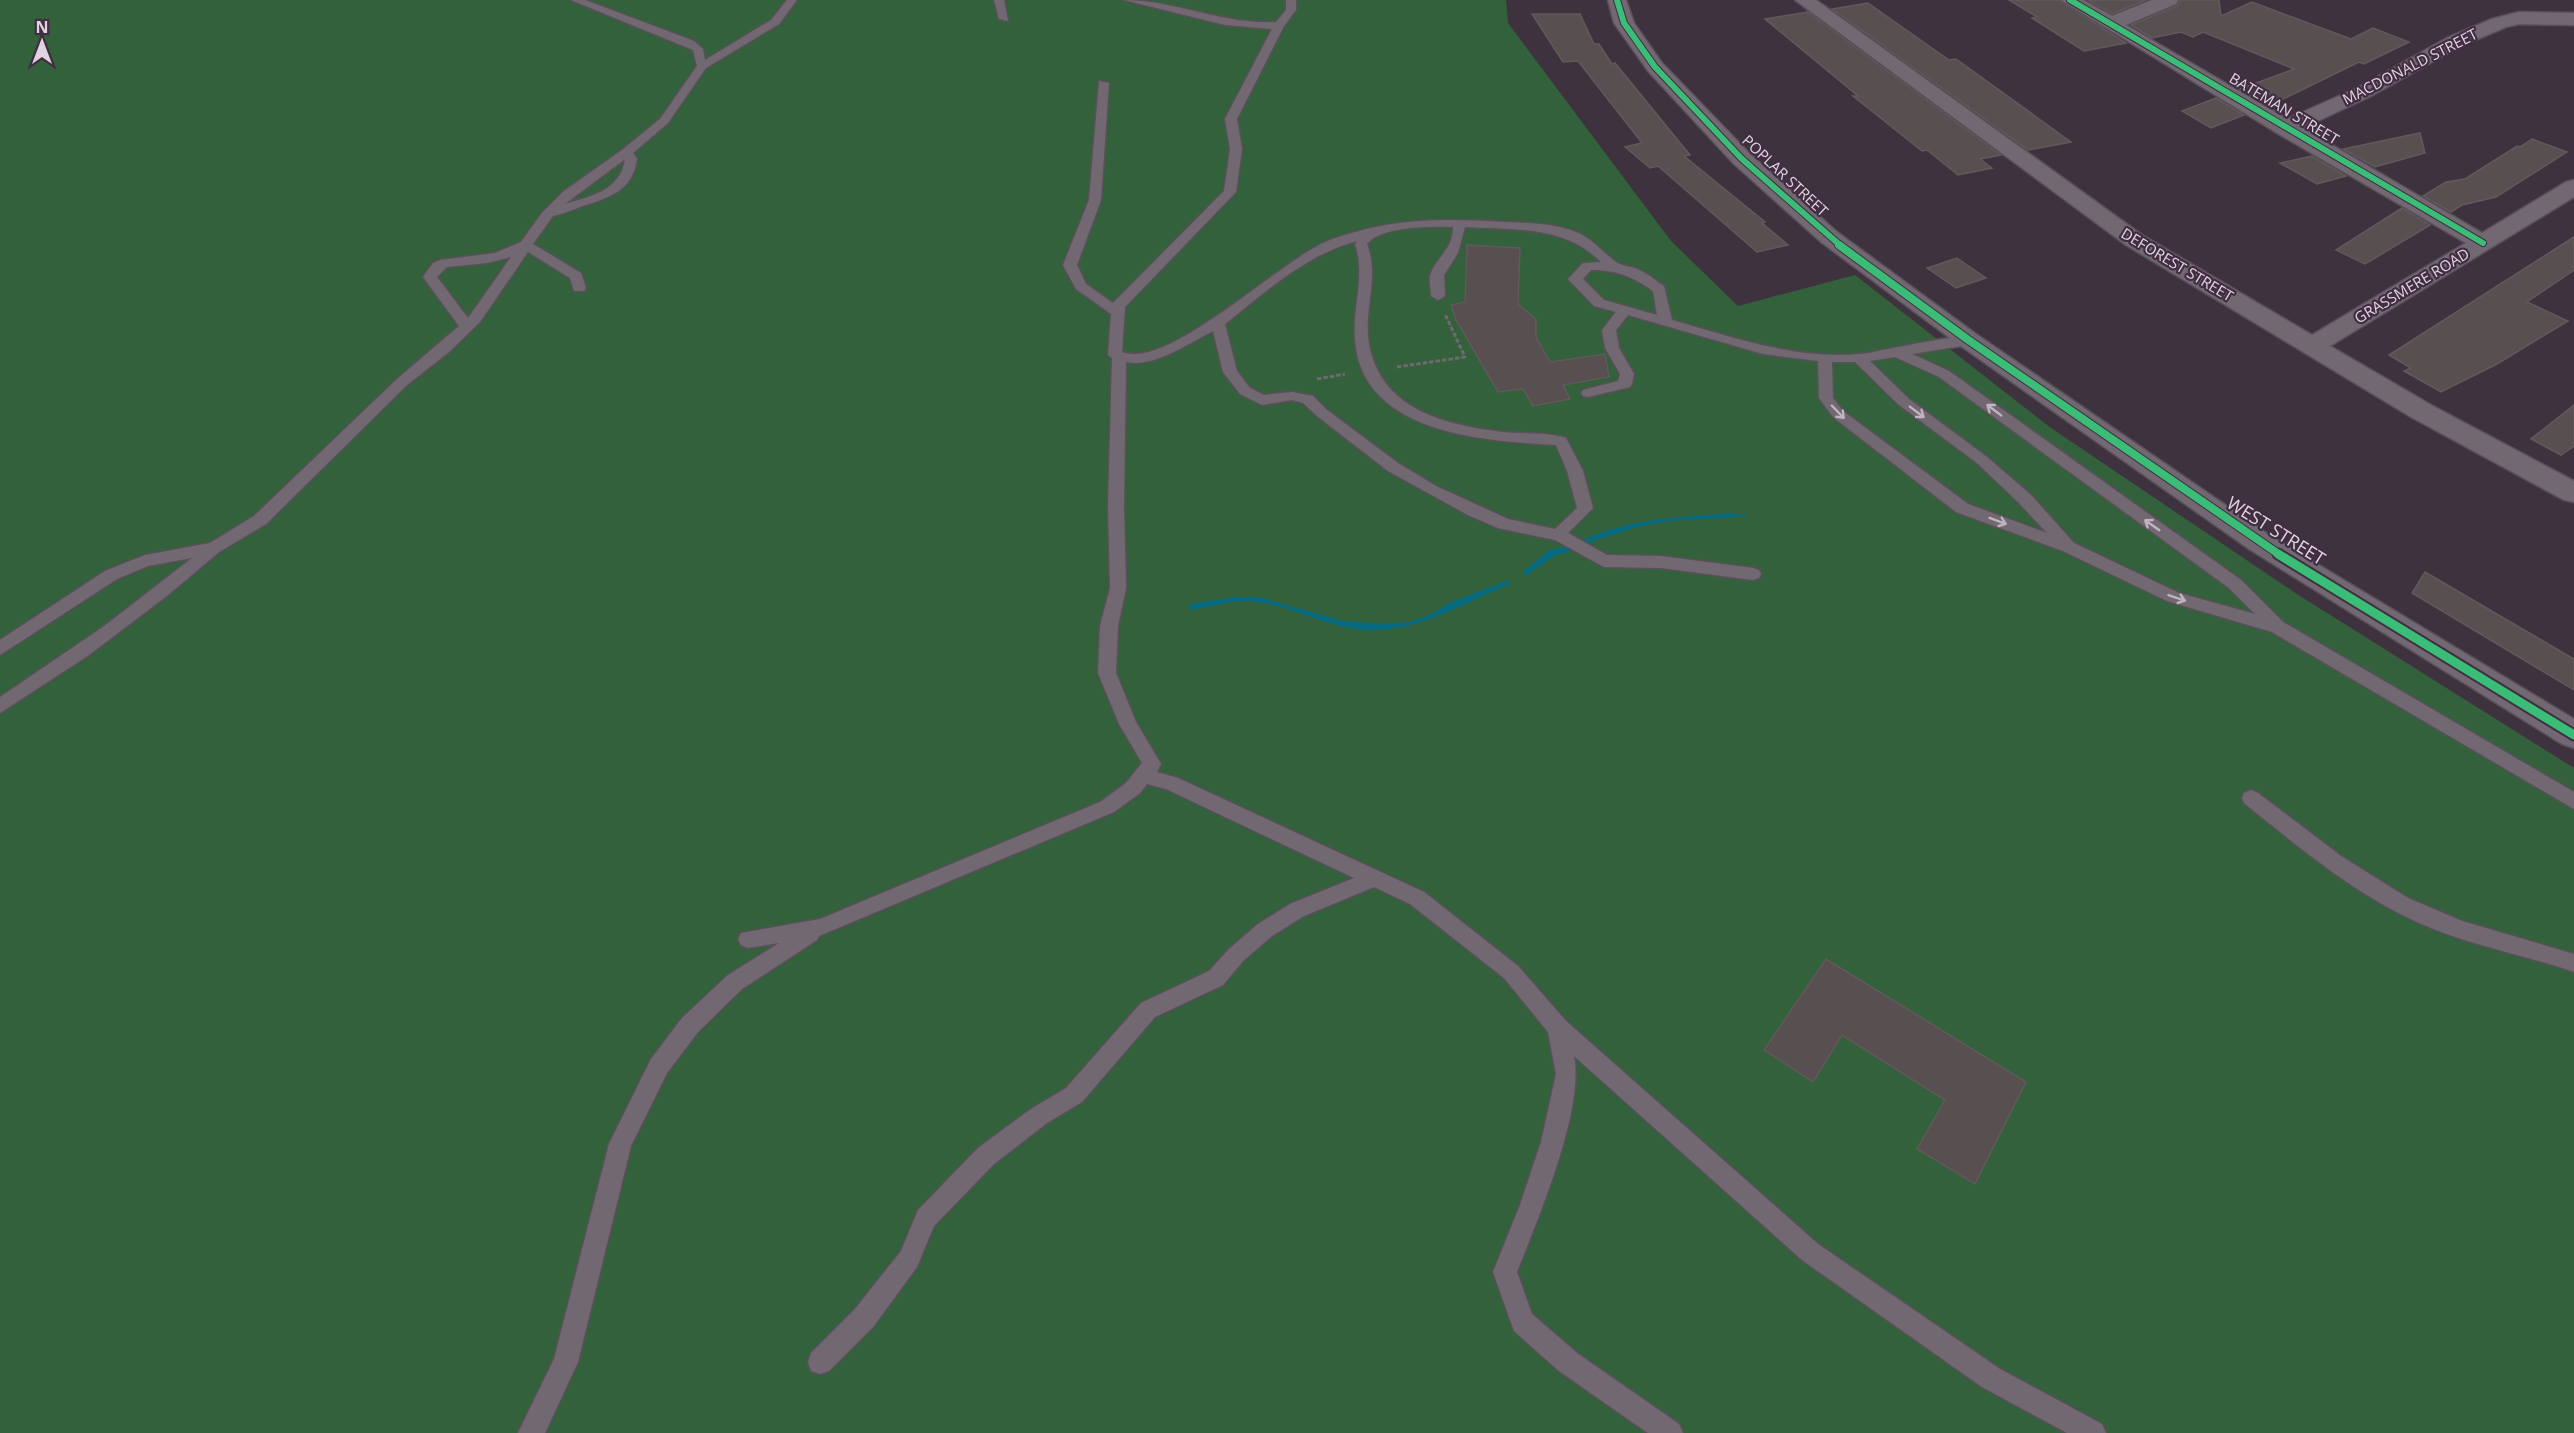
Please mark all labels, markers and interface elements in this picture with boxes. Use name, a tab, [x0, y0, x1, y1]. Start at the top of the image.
north arrow	[12, 12, 72, 72]
text: N	[35, 16, 49, 38]
street label: MACDONALD STREET	[2339, 23, 2481, 109]
street label: BATEMAN STREET	[2226, 67, 2344, 149]
street label: POPLAR STREET	[1738, 130, 1834, 221]
street label: DEFOREST STREET	[2118, 223, 2238, 306]
street label: GRASSMERE ROAD	[2350, 243, 2473, 327]
one-way arrow	[1831, 404, 1845, 419]
one-way arrow	[1986, 404, 2002, 417]
one-way arrow	[1909, 405, 1925, 418]
street label: WEST STREET	[2223, 490, 2330, 570]
one-way arrow	[1988, 516, 2007, 527]
one-way arrow	[2144, 519, 2160, 531]
one-way arrow	[2167, 593, 2186, 604]

